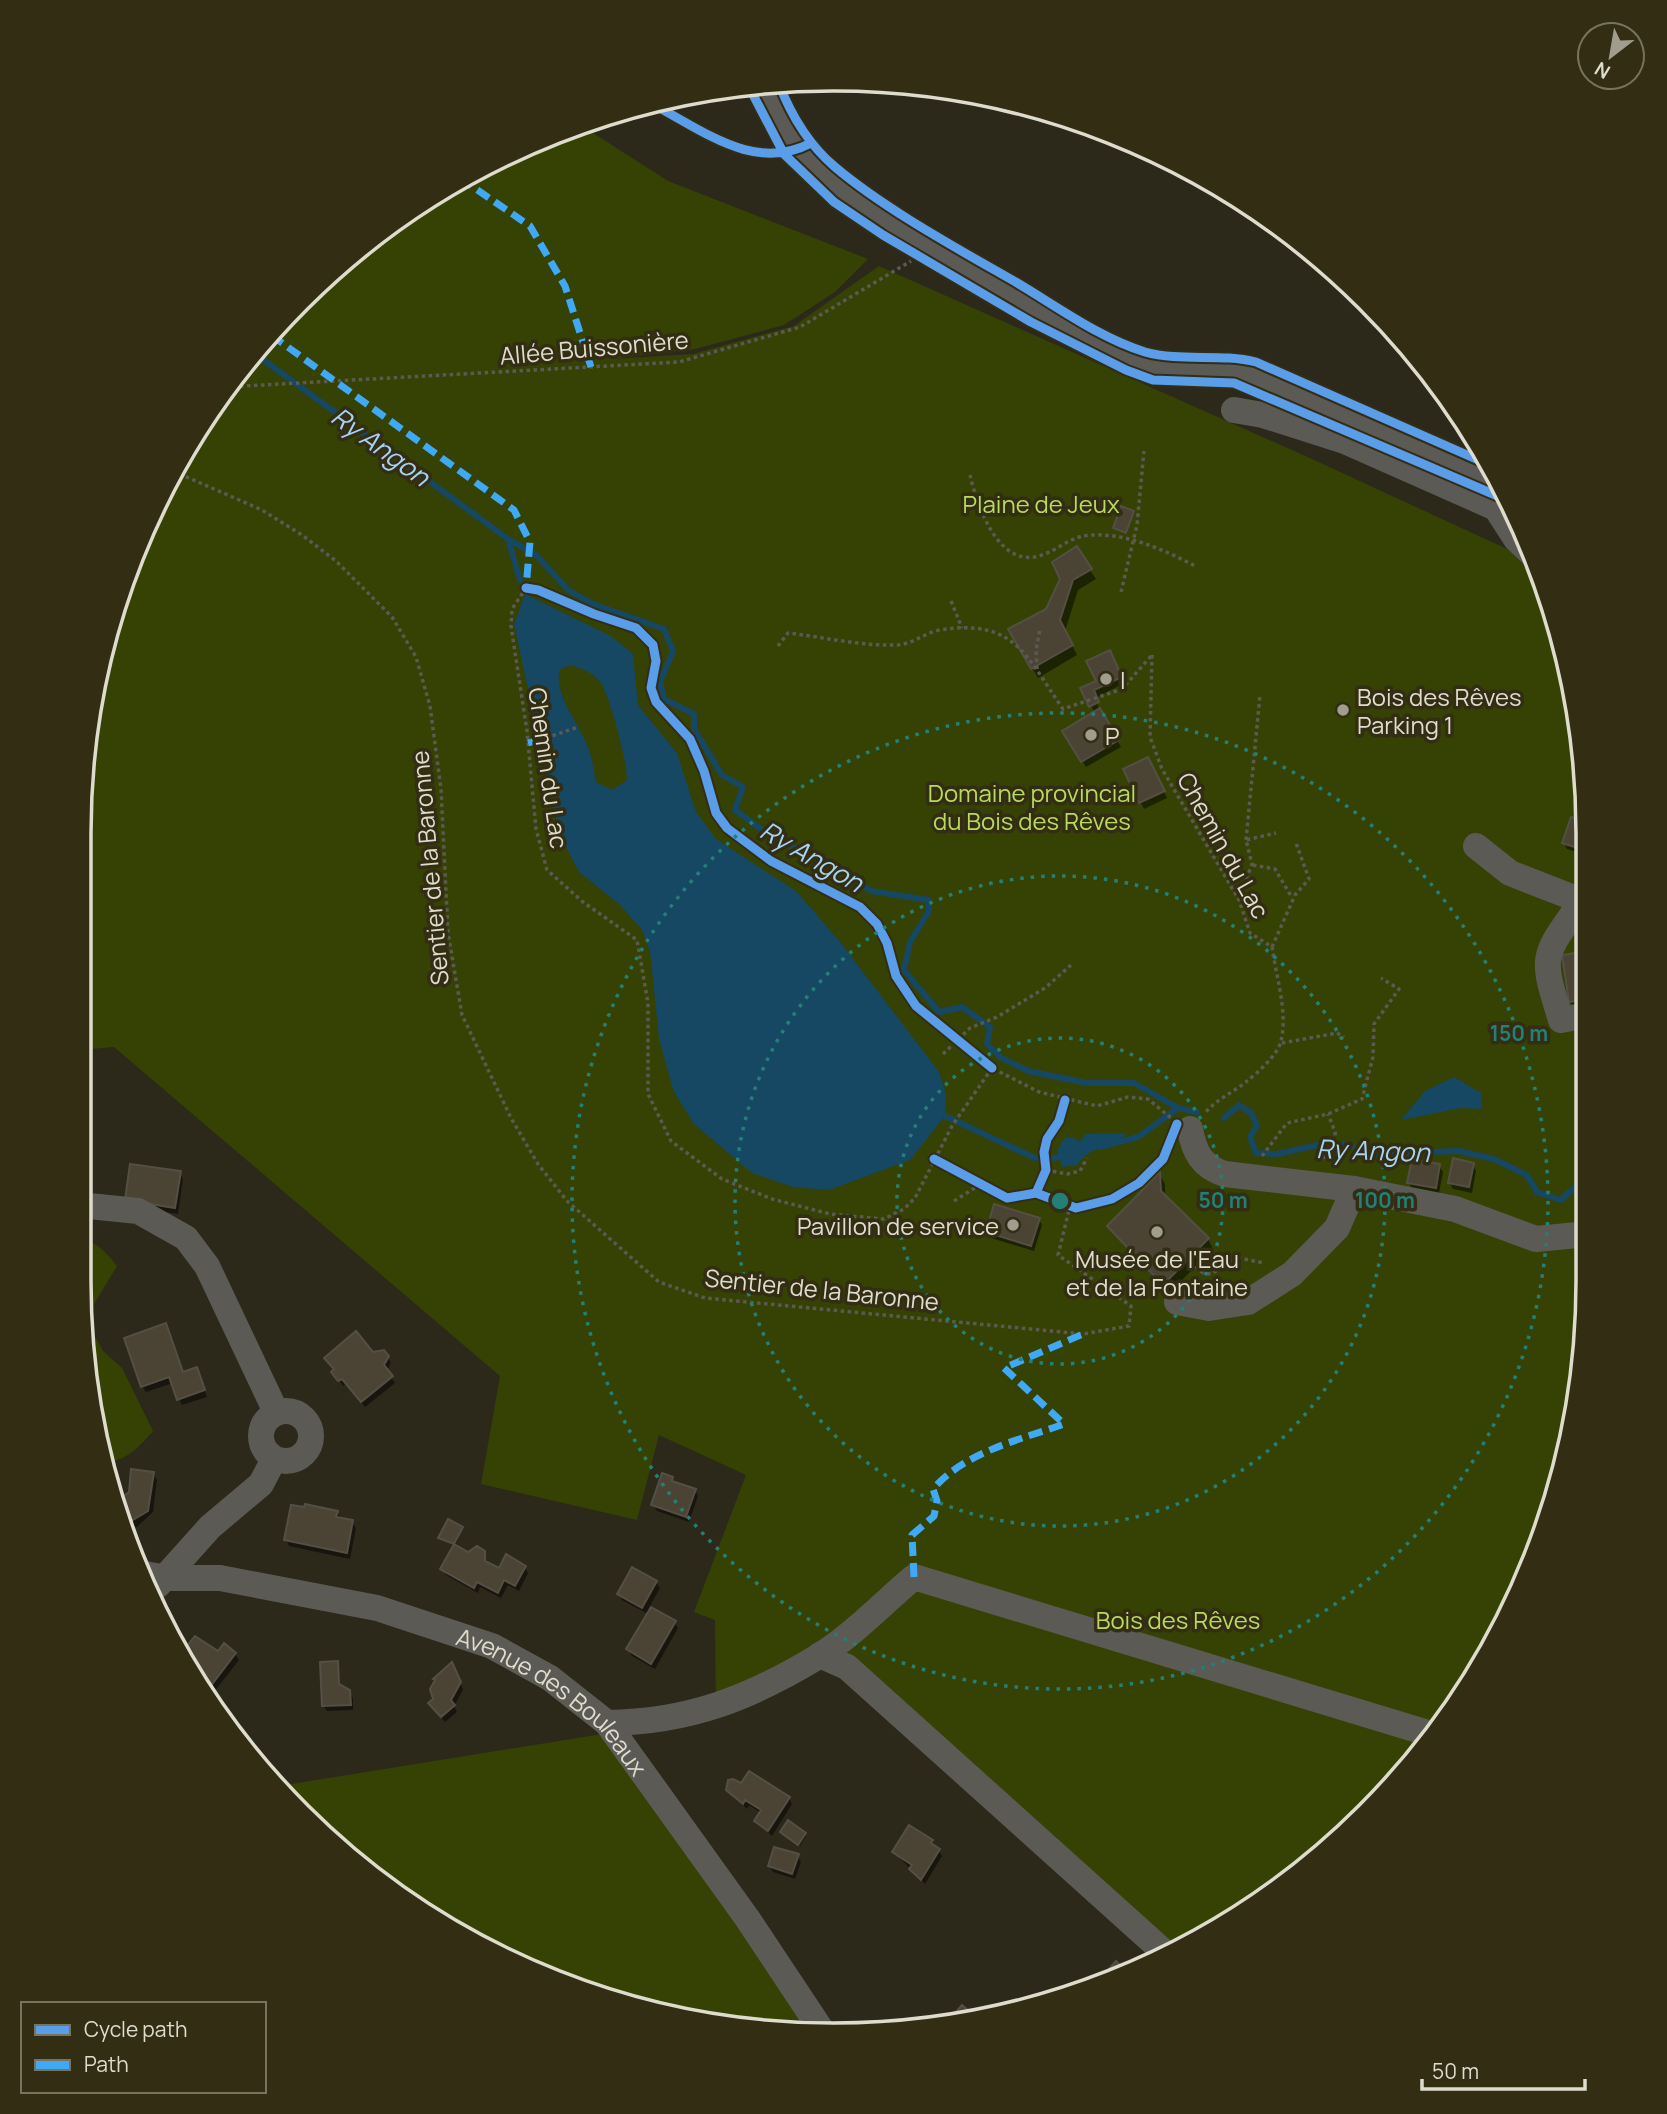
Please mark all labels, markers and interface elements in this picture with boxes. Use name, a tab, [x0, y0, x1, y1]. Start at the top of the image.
north arrow	[1576, 21, 1646, 91]
text: N	[1590, 56, 1615, 85]
street label: Allée Buissonière	[498, 322, 690, 372]
water label: Ry Angon	[325, 398, 439, 495]
park label: Plaine de Jeux	[962, 487, 1120, 520]
place label: I	[1120, 663, 1126, 696]
marker: I	[1098, 671, 1114, 687]
place label: Bois des Rêves Parking 1	[1357, 680, 1522, 741]
street label: Chemin du Lac	[521, 685, 577, 851]
marker: Bois des Rêves Parking 1	[1335, 702, 1351, 718]
place label: P	[1105, 719, 1120, 752]
marker: P	[1083, 727, 1099, 743]
street label: Sentier de la Baronne	[402, 749, 456, 987]
street label: Chemin du Lac	[1170, 766, 1278, 924]
park label: Domaine provincial du Bois des Rêves	[928, 776, 1136, 837]
water label: Ry Angon	[754, 812, 871, 901]
text: 150 m	[1490, 1019, 1548, 1047]
water label: Ry Angon	[1316, 1130, 1432, 1170]
text: 50 m	[1198, 1186, 1248, 1214]
text: 100 m	[1355, 1186, 1415, 1214]
centre of rings	[1048, 1189, 1072, 1213]
place label: Pavillon de service	[797, 1209, 999, 1242]
marker: Pavillon de service	[1005, 1217, 1021, 1233]
marker: Musée de l'Eau et de la Fontaine	[1149, 1224, 1165, 1240]
place label: Musée de l'Eau et de la Fontaine	[1066, 1242, 1248, 1303]
street label: Sentier de la Baronne	[703, 1260, 941, 1318]
park label: Bois des Rêves	[1096, 1603, 1260, 1636]
street label: Avenue des Bouleaux	[453, 1619, 656, 1782]
legend	[21, 2002, 266, 2093]
text: Cycle path	[84, 2015, 187, 2043]
scale bar	[1422, 2048, 1585, 2092]
text: Path	[84, 2050, 129, 2078]
text: 50 m	[1432, 2057, 1479, 2085]

